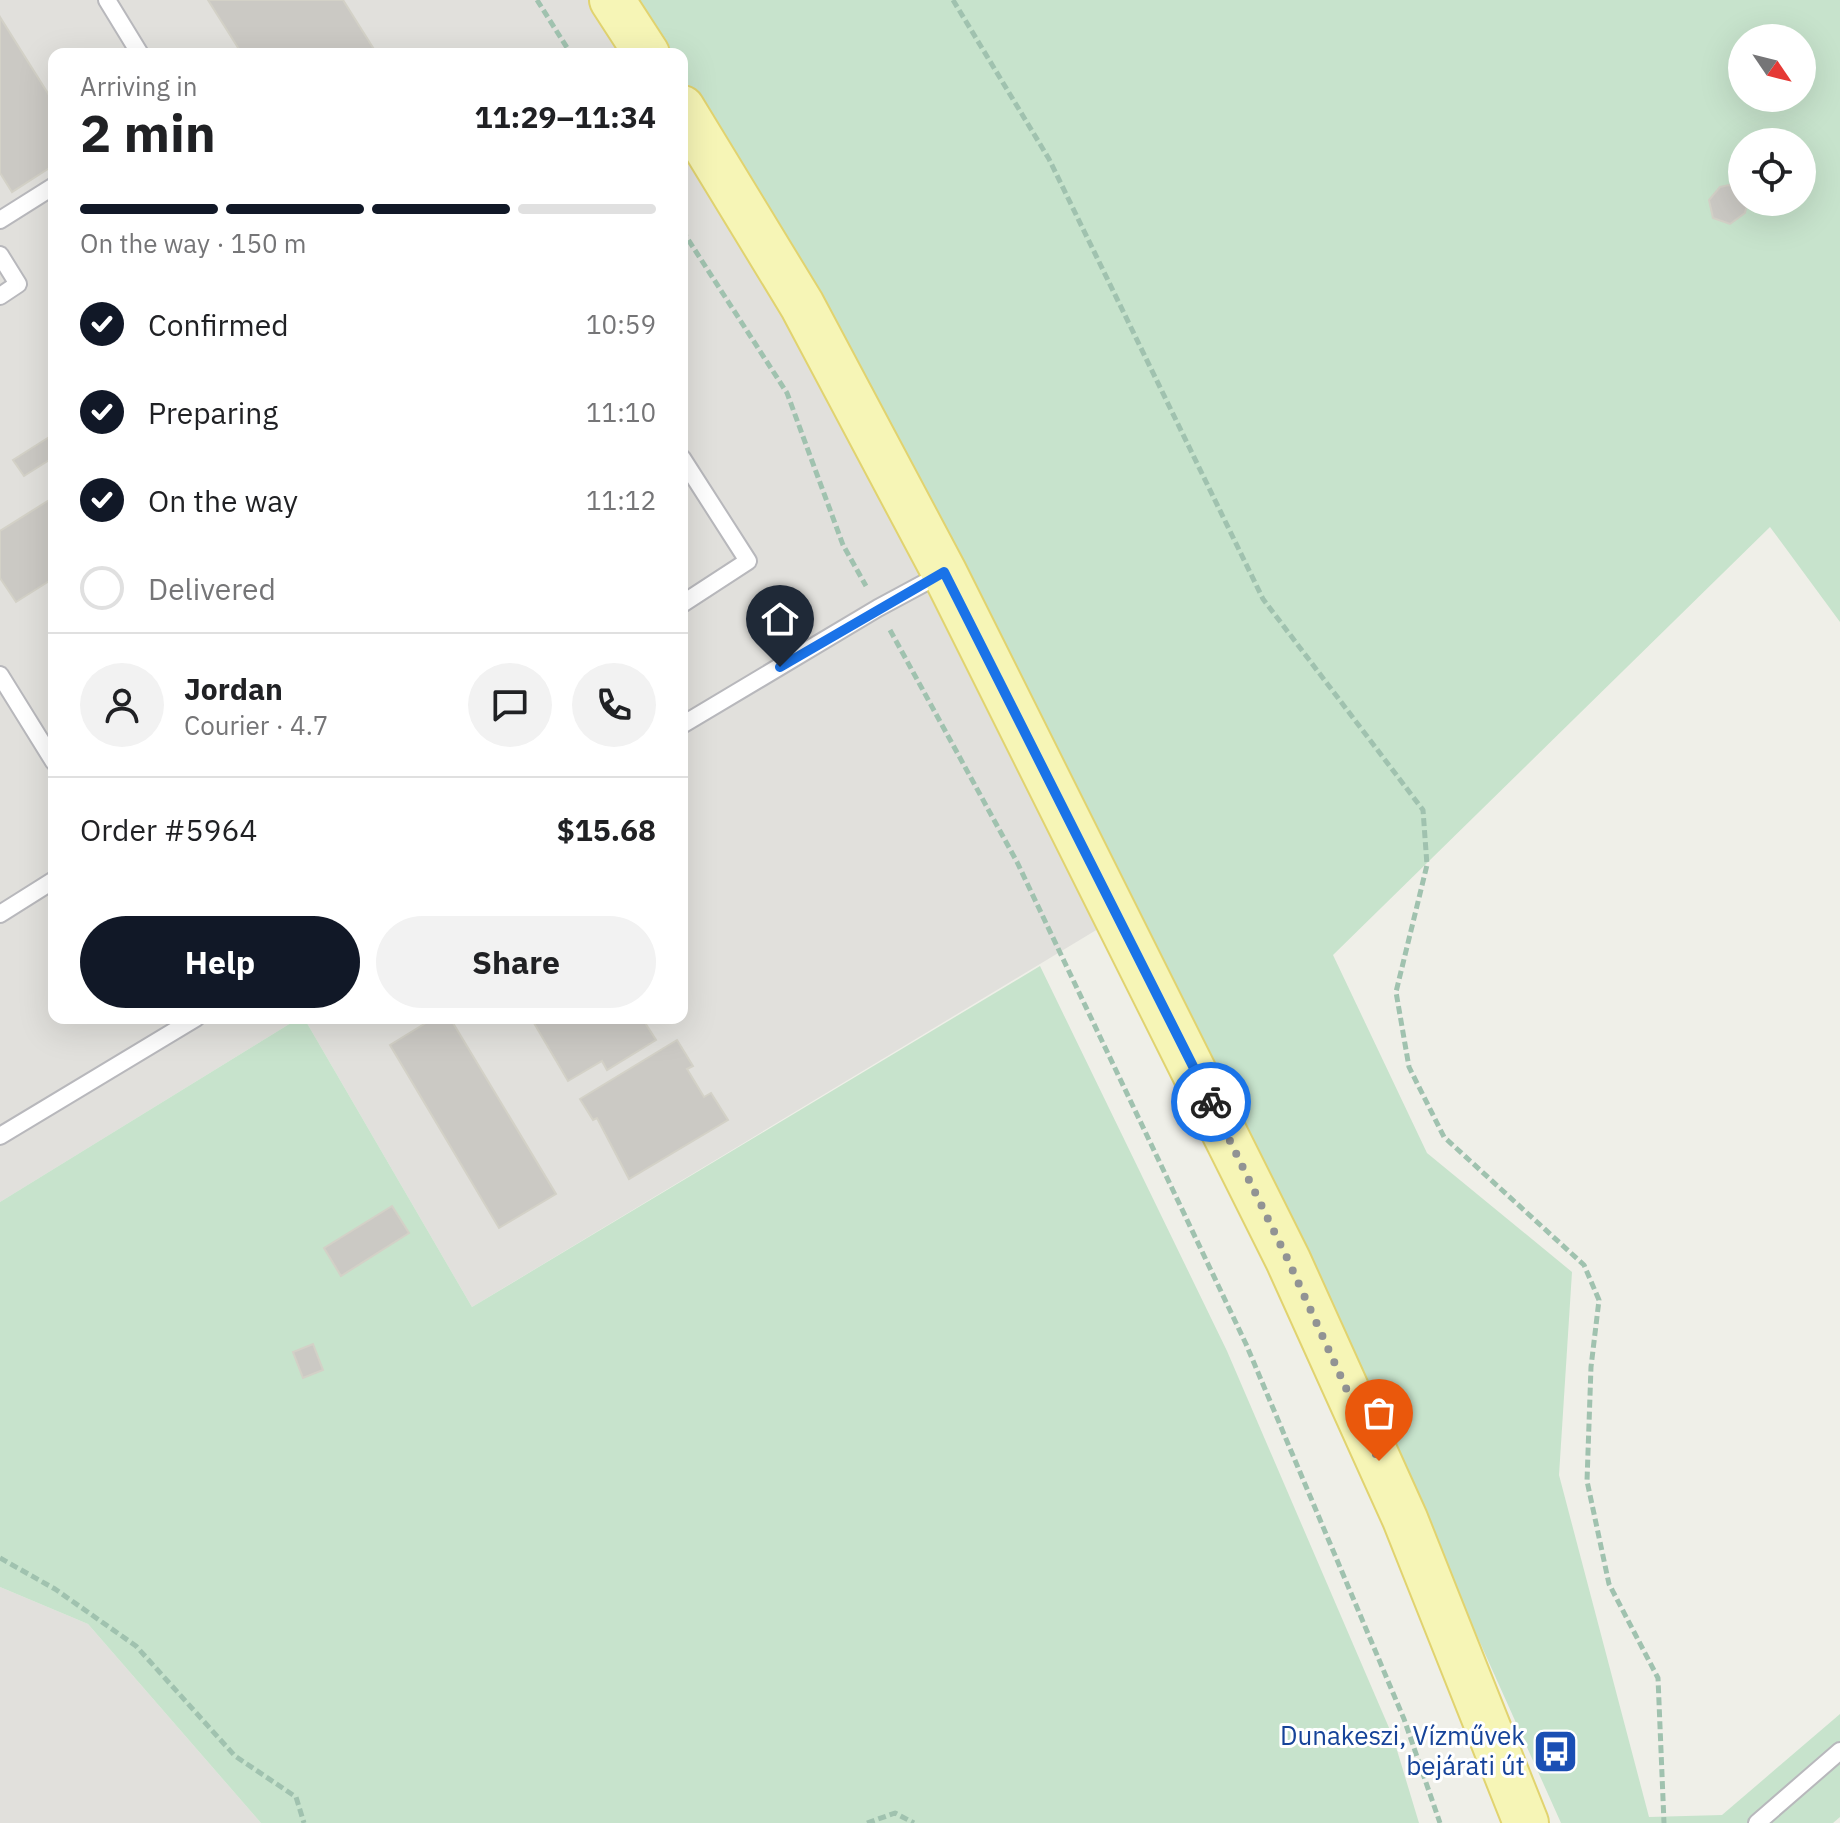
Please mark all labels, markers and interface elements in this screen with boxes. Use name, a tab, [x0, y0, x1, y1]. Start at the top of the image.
north arrow	[1728, 24, 1816, 112]
map controls	[1728, 24, 1816, 216]
text: Arriving in	[80, 69, 197, 103]
text: 11:29–11:34	[475, 97, 656, 136]
text: 2 min	[80, 99, 216, 166]
button: locate	[1728, 128, 1816, 216]
text: On the way · 150 m	[80, 226, 306, 260]
icon: check	[80, 302, 124, 346]
text: Confirmed	[148, 305, 289, 344]
text: 10:59	[586, 307, 656, 341]
icon: check	[80, 390, 124, 434]
text: Preparing	[148, 393, 278, 432]
text: 11:10	[586, 395, 656, 429]
icon: check	[80, 478, 124, 522]
text: On the way	[148, 481, 298, 520]
text: 11:12	[586, 483, 656, 517]
text: Delivered	[148, 569, 276, 608]
pin	[746, 585, 814, 667]
icon: home	[758, 597, 802, 641]
button: person	[80, 663, 164, 747]
button: chat	[468, 663, 552, 747]
button: phone	[572, 663, 656, 747]
text: Jordan	[184, 669, 283, 708]
text: Courier · 4.7	[184, 708, 328, 742]
text: Order #5964	[80, 810, 257, 849]
text: $15.68	[557, 810, 656, 849]
button: Help	[80, 916, 360, 1008]
button: Share	[376, 916, 656, 1008]
courier	[1171, 1062, 1251, 1142]
icon: bike	[1189, 1080, 1233, 1124]
pin	[1345, 1379, 1413, 1461]
icon: bag	[1357, 1391, 1401, 1435]
place label: Dunakeszi, Vízművek bejárati út	[1280, 1718, 1525, 1782]
bus stop icon: Dunakeszi, Vízművek bejárati út	[1532, 1727, 1580, 1775]

